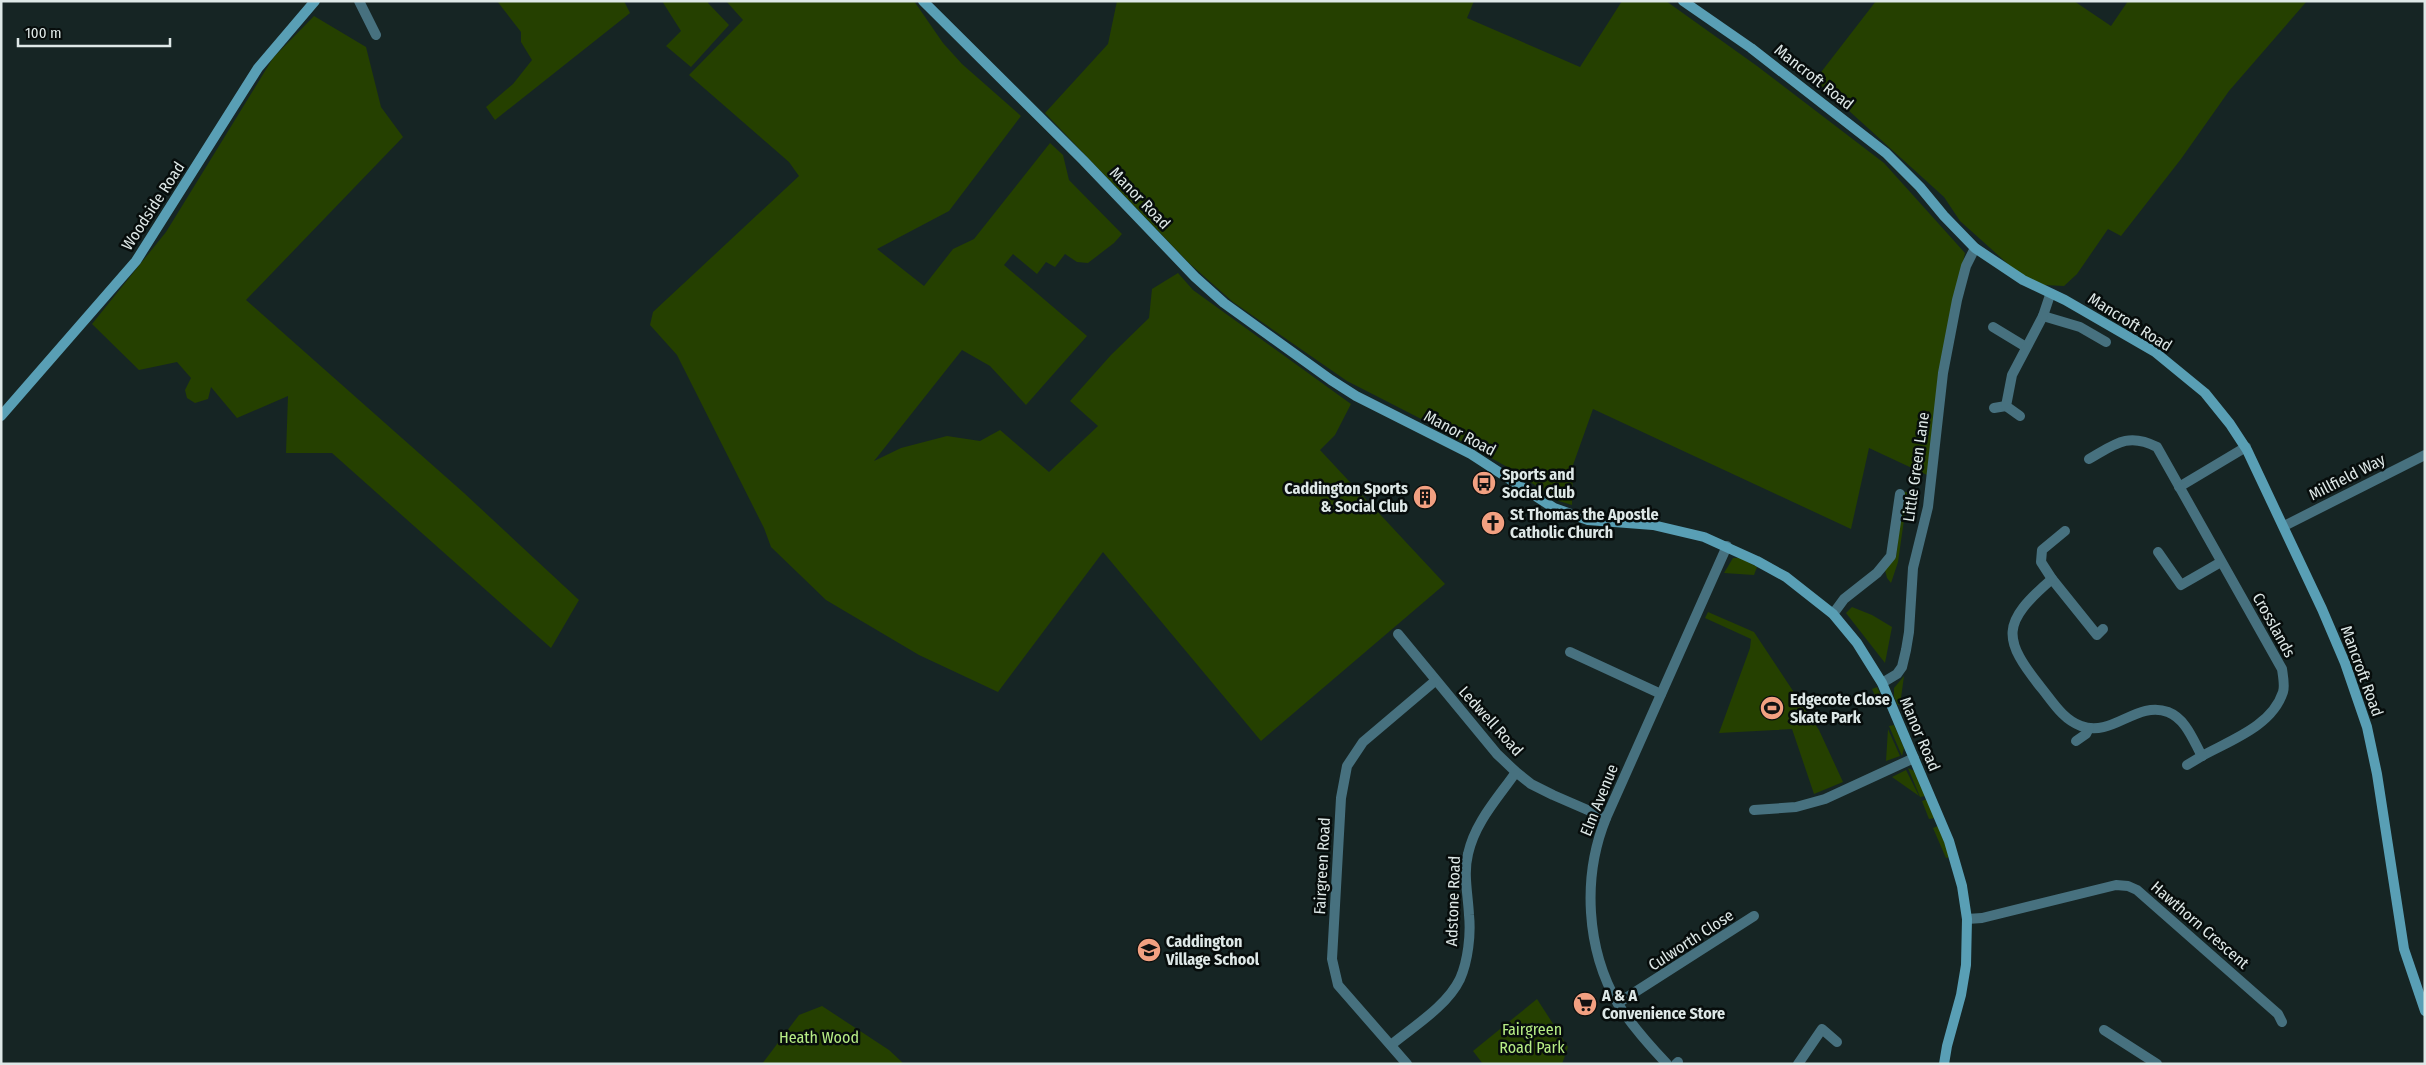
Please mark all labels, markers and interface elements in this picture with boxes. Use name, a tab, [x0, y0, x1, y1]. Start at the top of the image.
scale bar	[18, 15, 170, 47]
text: 100 m	[25, 24, 62, 42]
street label: Mancroft Road	[1771, 40, 1857, 114]
street label: Woodside Road	[117, 158, 189, 254]
street label: Manor Road	[1106, 163, 1174, 233]
street label: Mancroft Road	[2085, 289, 2175, 355]
street label: Manor Road	[1421, 406, 1499, 460]
street label: Little Green Lane	[1899, 411, 1933, 523]
street label: Millfield Way	[2306, 449, 2389, 504]
place label: Sports and Social Club	[1502, 465, 1575, 502]
bus stop icon: Sports and Social Club	[1471, 470, 1497, 496]
place label: Caddington Sports & Social Club	[1284, 479, 1408, 516]
building icon: Caddington Sports & Social Club	[1412, 484, 1438, 510]
place label: St Thomas the Apostle Catholic Church	[1510, 505, 1659, 542]
church icon: St Thomas the Apostle Catholic Church	[1480, 510, 1506, 536]
street label: Crosslands	[2249, 589, 2300, 661]
street label: Mancroft Road	[2337, 623, 2387, 719]
street label: Ledwell Road	[1455, 682, 1527, 760]
place label: Edgecote Close Skate Park	[1790, 690, 1890, 727]
street label: Manor Road	[1896, 694, 1944, 774]
sports icon: Edgecote Close Skate Park	[1759, 695, 1785, 721]
street label: Elm Avenue	[1576, 761, 1622, 839]
street label: Fairgreen Road	[1310, 817, 1334, 915]
street label: Adstone Road	[1442, 855, 1464, 947]
street label: Hawthorn Crescent	[2147, 877, 2253, 973]
street label: Culworth Close	[1645, 905, 1737, 975]
place label: Caddington Village School	[1165, 932, 1260, 969]
school or university icon: Caddington Village School	[1136, 937, 1162, 963]
place label: A & A Convenience Store	[1601, 986, 1725, 1023]
supermarket icon: A & A Convenience Store	[1572, 991, 1598, 1017]
park label: Fairgreen Road Park	[1499, 1020, 1565, 1057]
park label: Heath Wood	[779, 1028, 859, 1047]

